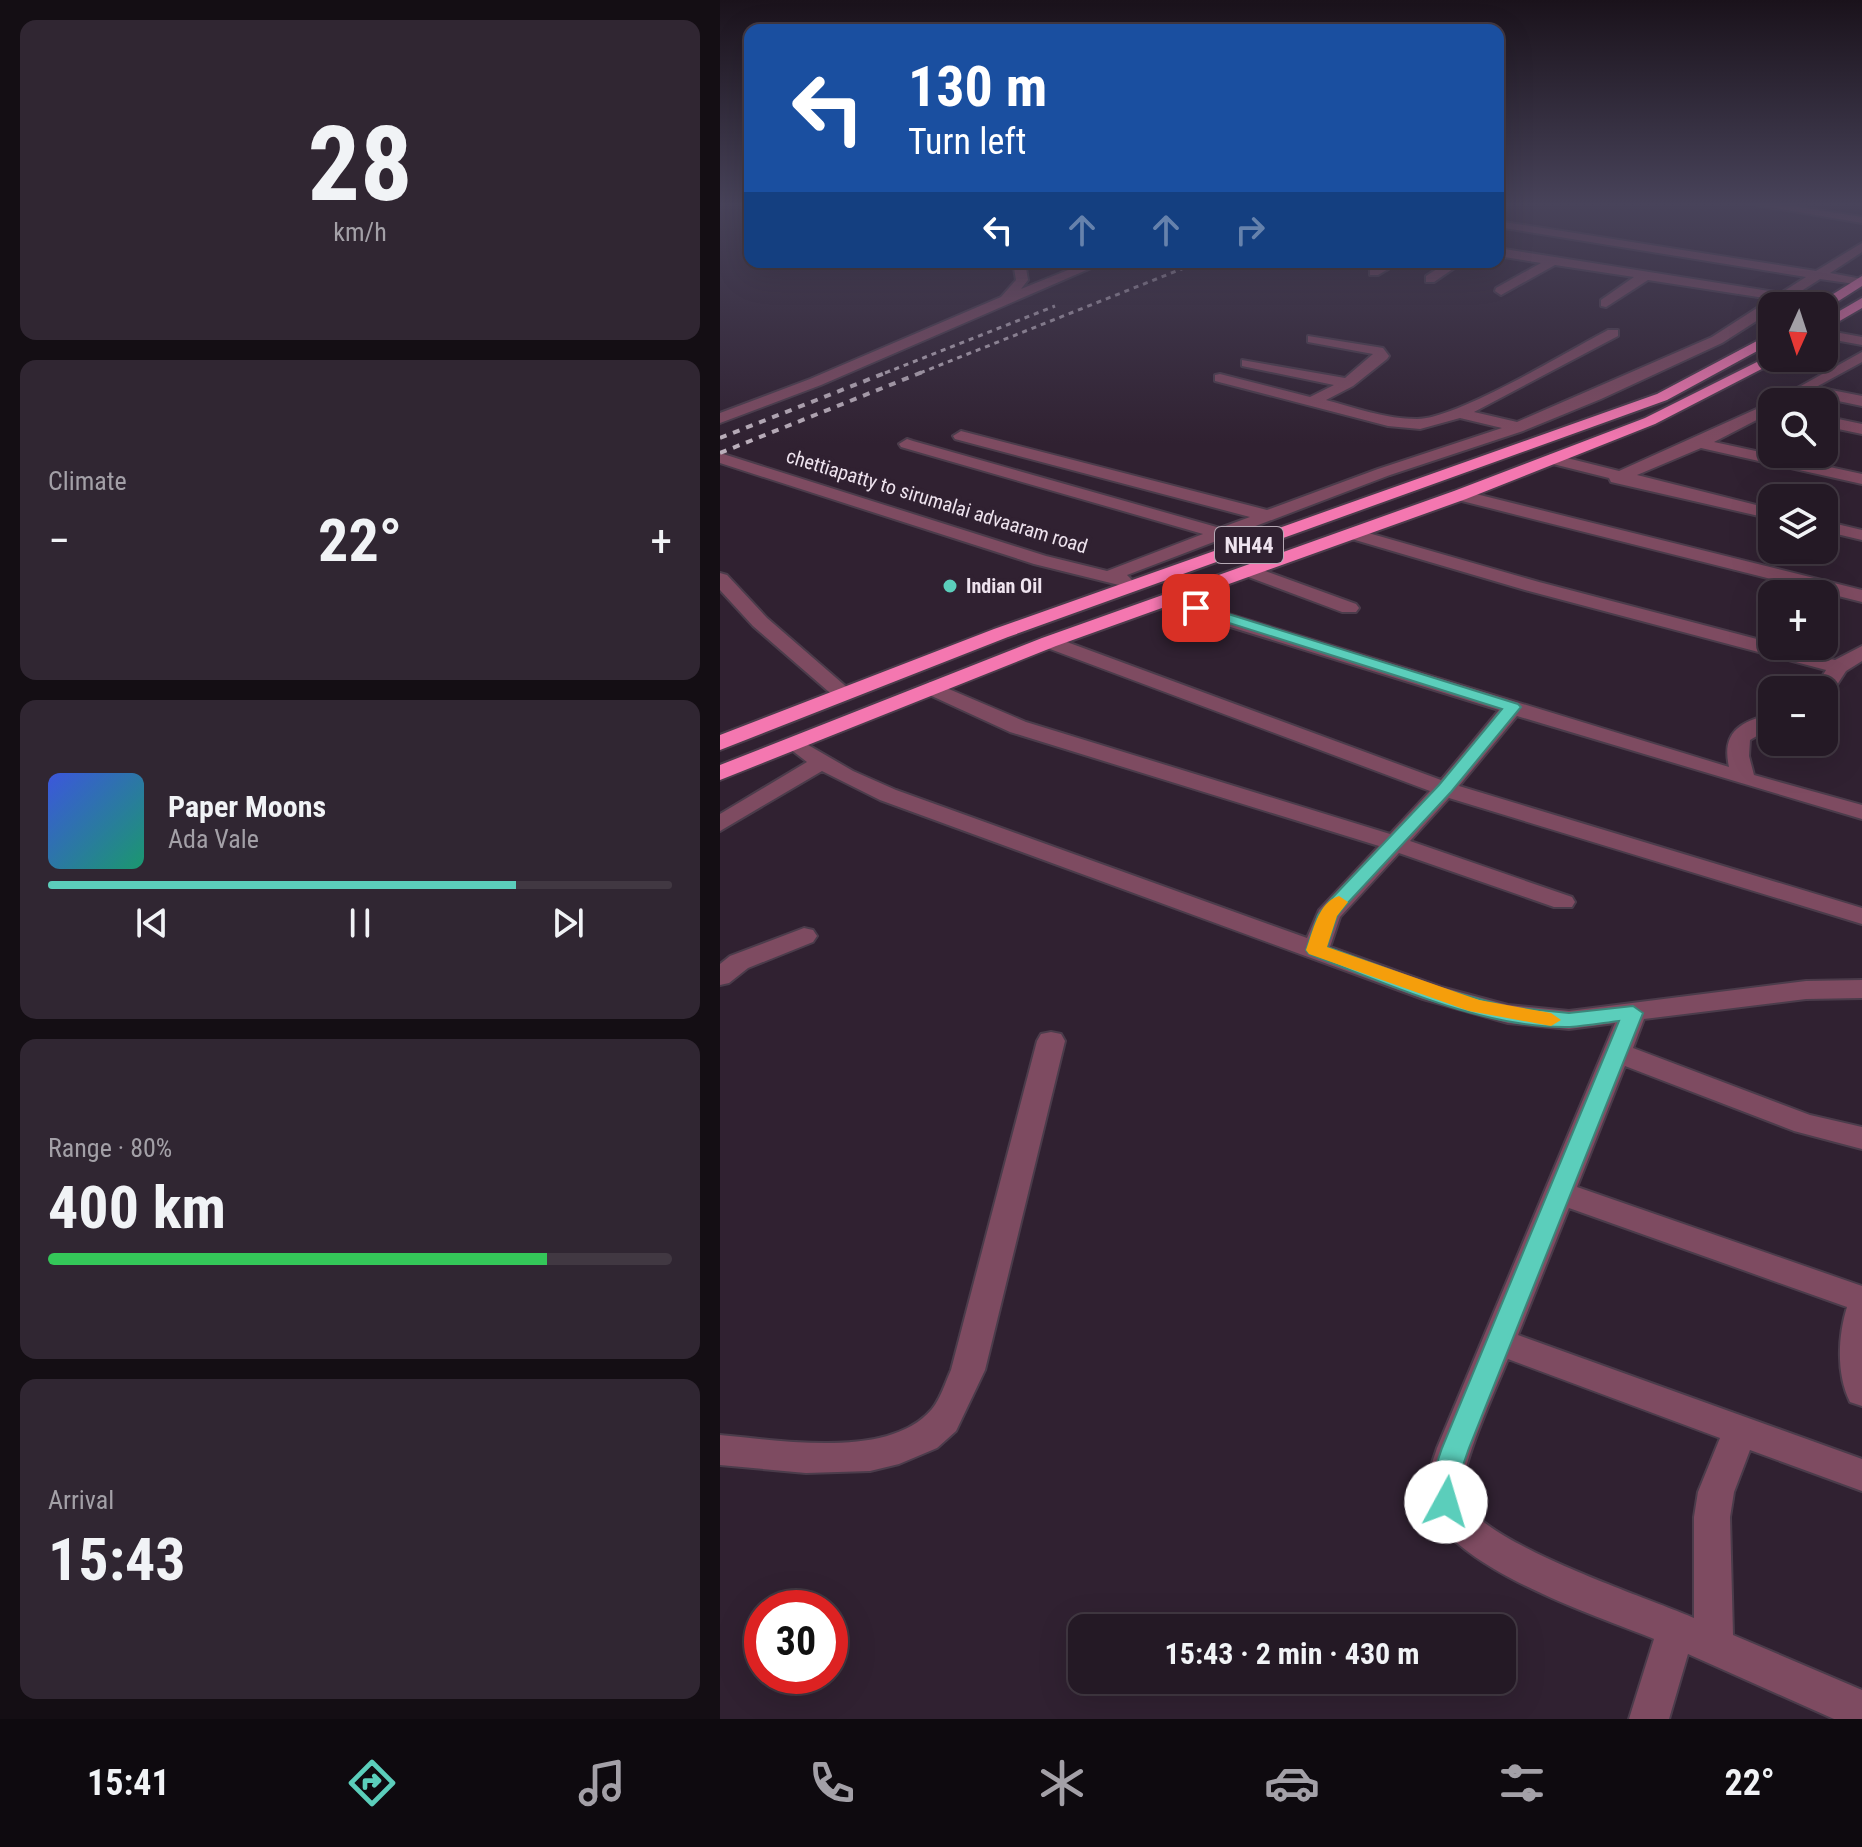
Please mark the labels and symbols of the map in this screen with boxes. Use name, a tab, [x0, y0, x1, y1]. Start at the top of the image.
north arrow	[1758, 292, 1838, 372]
street label: chettiapatty to sirumalai advaaram road	[783, 444, 1091, 558]
road number: NH44	[1215, 527, 1283, 563]
place label: Indian Oil	[966, 574, 1042, 598]
pin	[1162, 574, 1230, 642]
marker: Indian Oil	[941, 577, 959, 595]
position arrow	[1404, 1460, 1488, 1544]
speed limit sign: 30	[744, 1590, 848, 1694]

